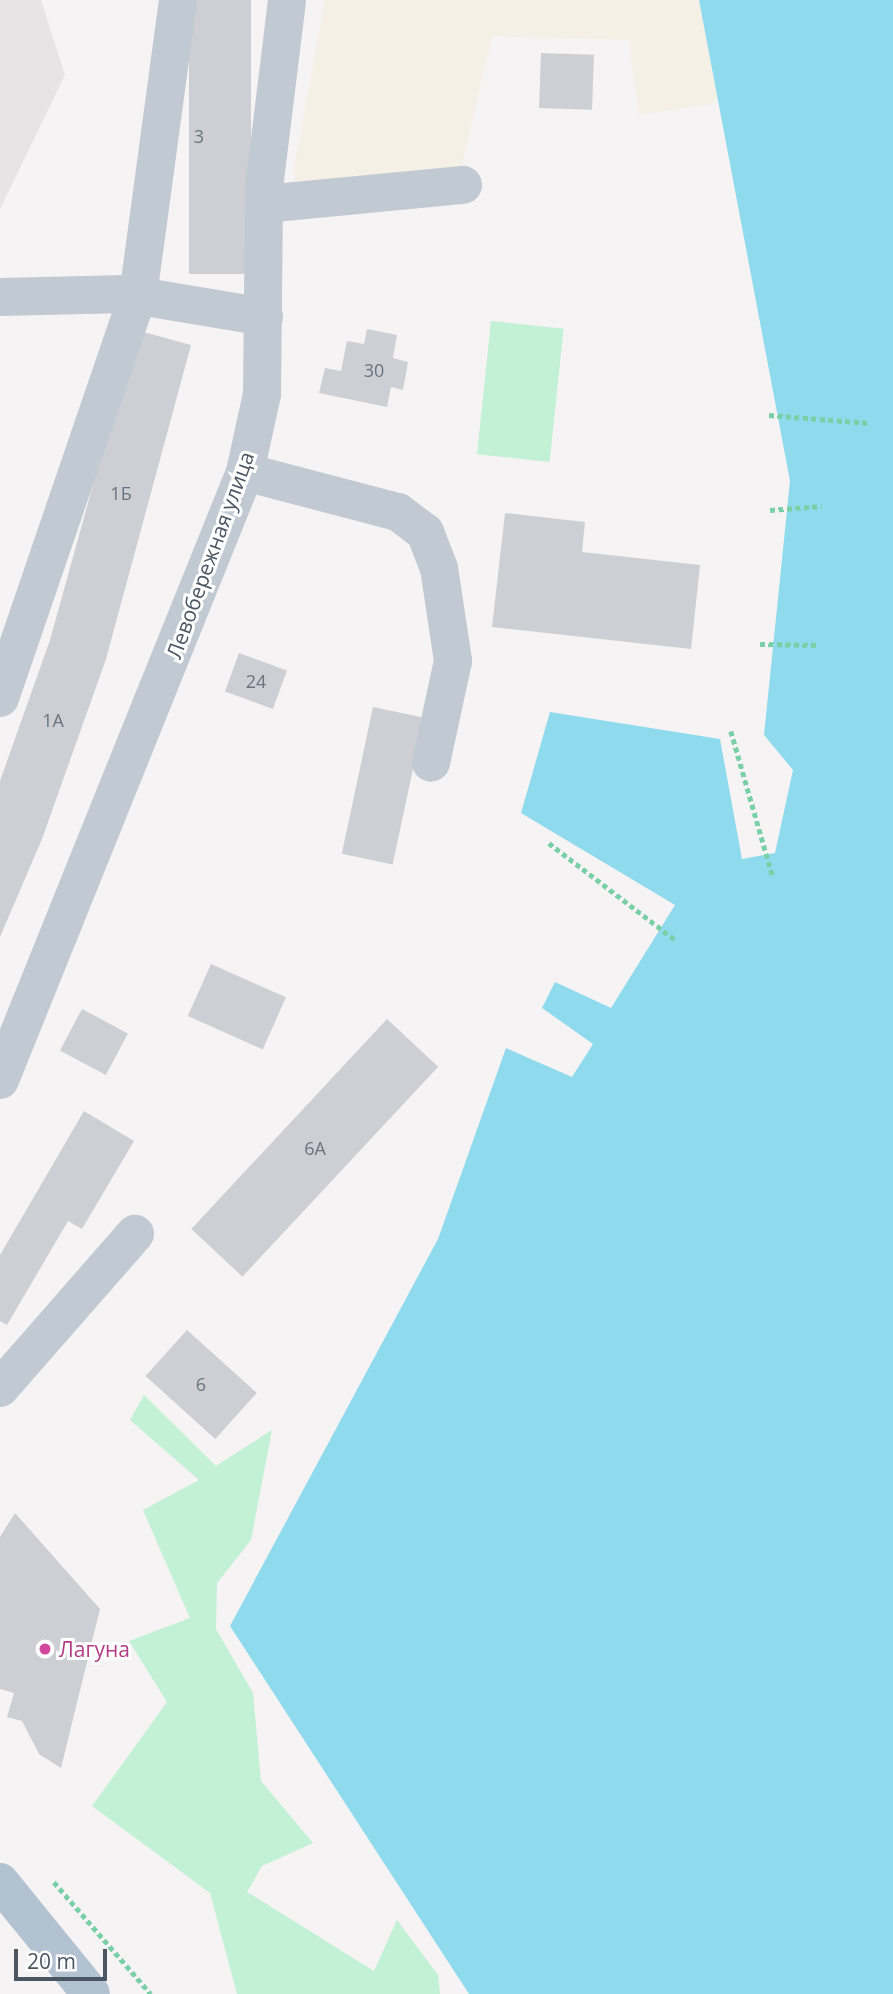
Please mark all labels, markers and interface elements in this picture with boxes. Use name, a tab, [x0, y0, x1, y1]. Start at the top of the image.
house number: 3	[194, 125, 204, 147]
house number: 30	[364, 359, 384, 381]
street label: Левобережная улица	[161, 448, 259, 662]
house number: 1Б	[110, 482, 132, 504]
house number: 24	[246, 670, 266, 692]
house number: 1А	[42, 709, 64, 731]
house number: 6А	[304, 1137, 326, 1159]
house number: 6	[196, 1373, 206, 1395]
place label: Лагуна	[59, 1636, 130, 1662]
marker: Лагуна	[37, 1641, 53, 1657]
scale bar	[18, 1934, 110, 1978]
text: 20 m	[27, 1947, 76, 1975]

